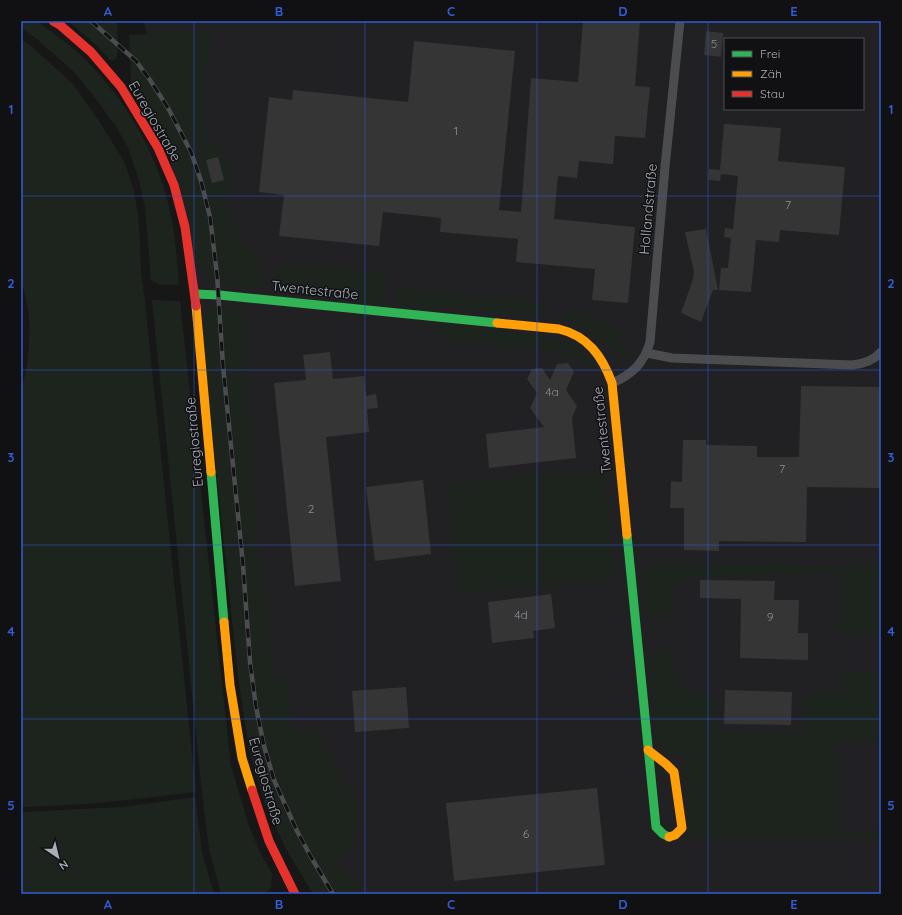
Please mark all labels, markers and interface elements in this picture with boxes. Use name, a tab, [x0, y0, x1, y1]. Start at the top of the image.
text: A	[104, 3, 113, 19]
text: B	[275, 3, 283, 19]
text: C	[447, 3, 455, 19]
text: D	[618, 3, 628, 19]
text: E	[790, 3, 798, 19]
house number: 5	[711, 36, 717, 51]
legend	[724, 38, 864, 110]
text: Frei	[760, 46, 780, 61]
text: Zäh	[760, 66, 782, 81]
street label: Euregiostraße	[125, 77, 185, 165]
text: Stau	[760, 86, 785, 101]
text: 1	[8, 101, 14, 117]
text: 1	[888, 101, 894, 117]
house number: 1	[454, 123, 458, 138]
street label: Hollandstraße	[635, 163, 661, 255]
house number: 7	[785, 197, 791, 212]
text: 2	[7, 275, 15, 291]
text: 2	[887, 275, 895, 291]
street label: Twentestraße	[271, 276, 359, 304]
house number: 4a	[545, 384, 559, 399]
street label: Twentestraße	[588, 386, 616, 474]
street label: Euregiostraße	[181, 396, 207, 488]
text: 3	[8, 449, 15, 465]
text: 3	[888, 449, 895, 465]
house number: 7	[779, 461, 785, 476]
house number: 2	[308, 501, 315, 516]
house number: 4d	[514, 607, 528, 622]
house number: 9	[767, 609, 774, 624]
text: 4	[7, 623, 15, 639]
text: 4	[887, 623, 895, 639]
street label: Euregiostraße	[245, 735, 287, 827]
text: 5	[7, 797, 15, 813]
text: 5	[887, 797, 895, 813]
house number: 6	[523, 826, 530, 841]
north arrow	[38, 837, 78, 877]
text: N	[56, 857, 71, 873]
text: A	[104, 896, 113, 912]
text: B	[275, 896, 283, 912]
text: C	[447, 896, 455, 912]
text: D	[618, 896, 628, 912]
text: E	[790, 896, 798, 912]

